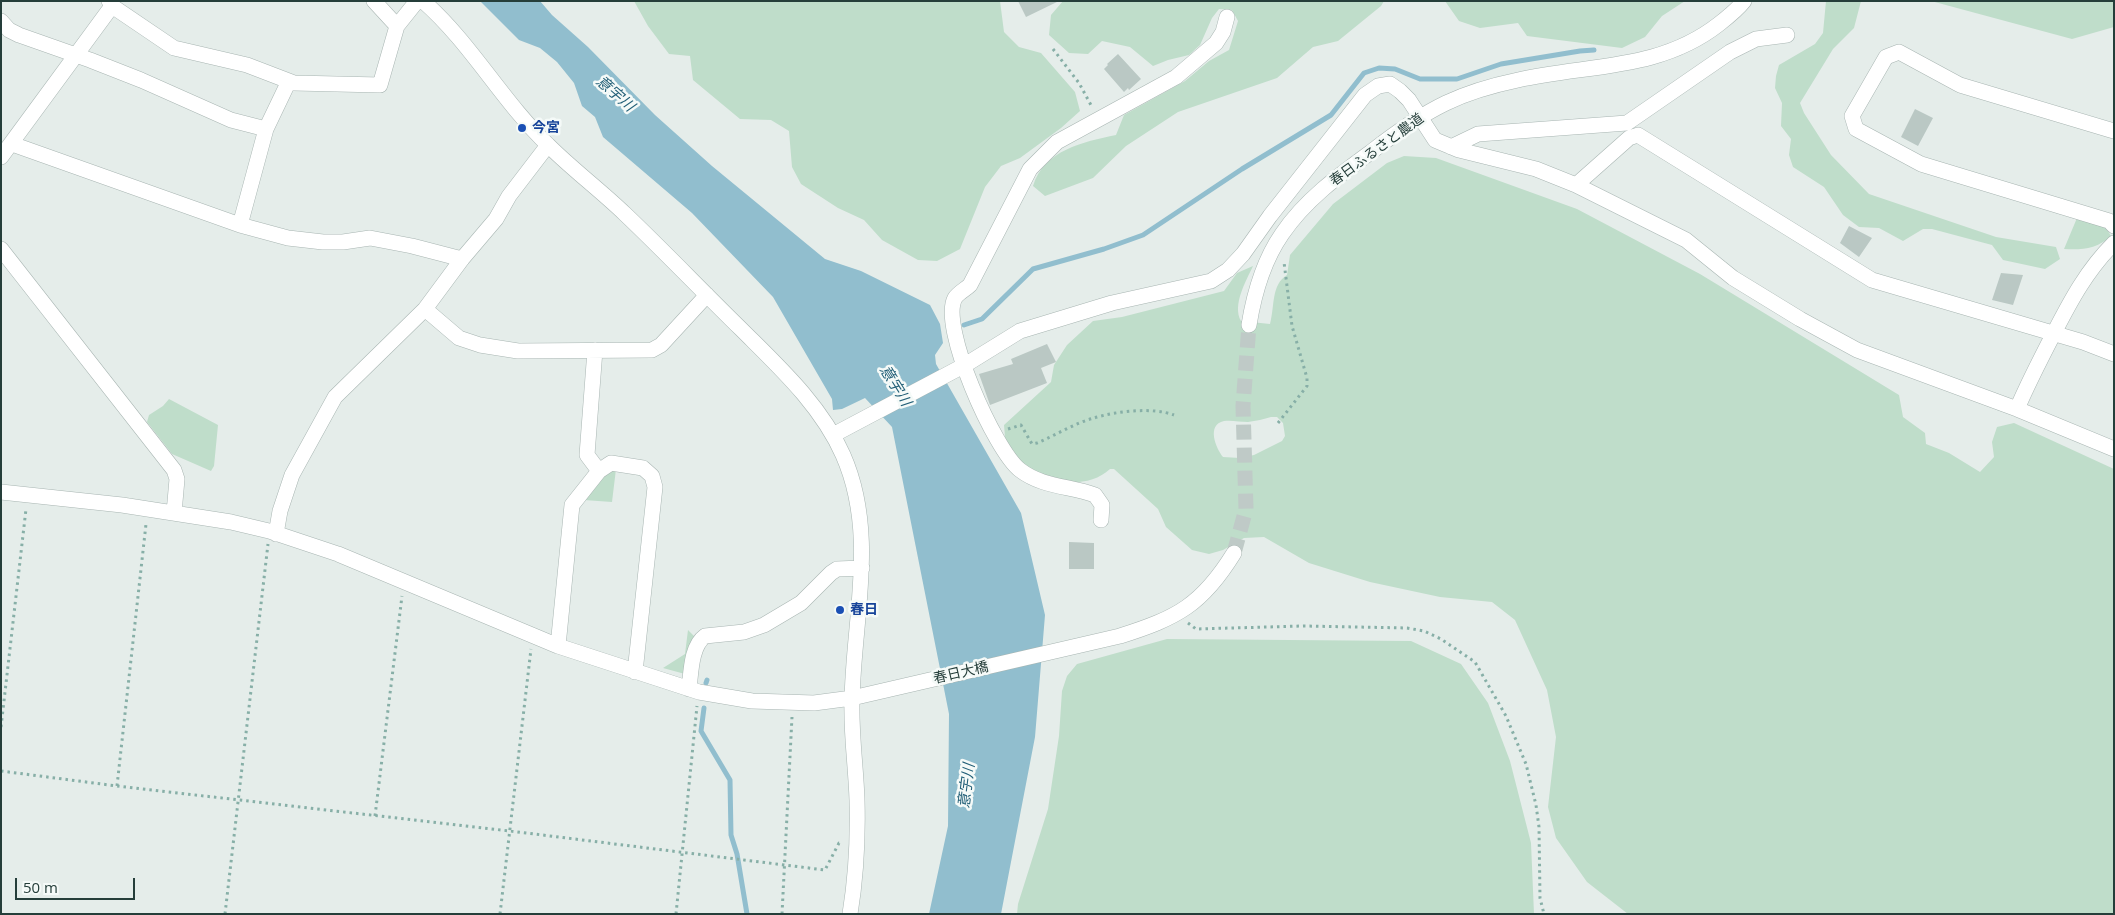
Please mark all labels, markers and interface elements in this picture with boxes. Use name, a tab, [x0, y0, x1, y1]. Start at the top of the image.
water label: 意宇川	[592, 72, 638, 116]
street label: 春日ふるさと農道	[1327, 110, 1427, 190]
place label: 今宮	[532, 120, 560, 136]
marker: 今宮	[516, 122, 528, 134]
water label: 意宇川	[875, 362, 915, 410]
place label: 春日	[850, 602, 878, 618]
marker: 春日	[834, 604, 846, 616]
street label: 春日大橋	[932, 659, 990, 687]
water label: 意宇川	[955, 763, 979, 809]
scale bar	[18, 868, 138, 900]
text: 50 m	[23, 877, 58, 897]

